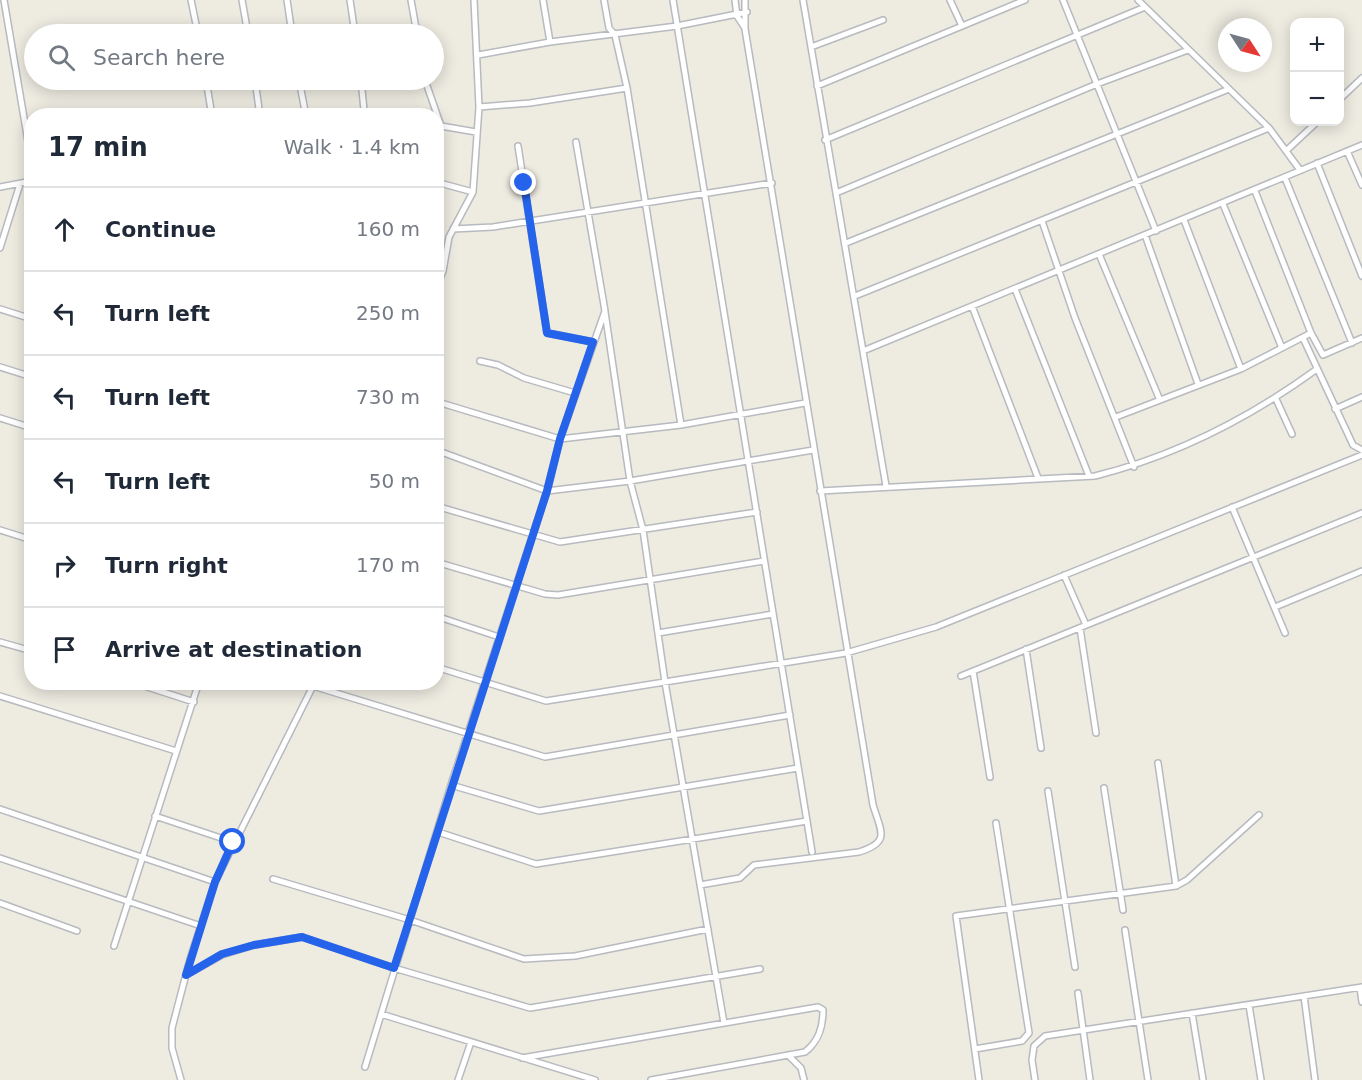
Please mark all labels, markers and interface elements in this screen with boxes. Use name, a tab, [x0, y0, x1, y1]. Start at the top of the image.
north arrow	[1218, 18, 1272, 72]
map controls	[1290, 18, 1344, 126]
button: +	[1290, 18, 1344, 72]
search box	[24, 24, 444, 90]
icon: search	[45, 41, 78, 74]
text: Search here	[93, 45, 225, 70]
button: −	[1290, 72, 1344, 126]
text: 17 min	[48, 132, 148, 162]
text: Walk · 1.4 km	[284, 135, 420, 159]
route end	[510, 169, 536, 195]
icon: ahead	[48, 213, 81, 246]
text: Continue	[105, 217, 216, 242]
text: 160 m	[356, 217, 420, 241]
icon: left	[48, 297, 81, 330]
text: Turn left	[105, 301, 210, 326]
text: 250 m	[356, 301, 420, 325]
icon: left	[48, 381, 81, 414]
text: Turn left	[105, 385, 210, 410]
text: 730 m	[356, 385, 420, 409]
icon: left	[48, 465, 81, 498]
text: Turn left	[105, 469, 210, 494]
text: 50 m	[369, 469, 420, 493]
icon: right	[48, 549, 81, 582]
text: Turn right	[105, 553, 228, 578]
text: 170 m	[356, 553, 420, 577]
icon: arrive	[48, 633, 81, 666]
text: Arrive at destination	[105, 637, 362, 662]
route start	[219, 828, 245, 854]

